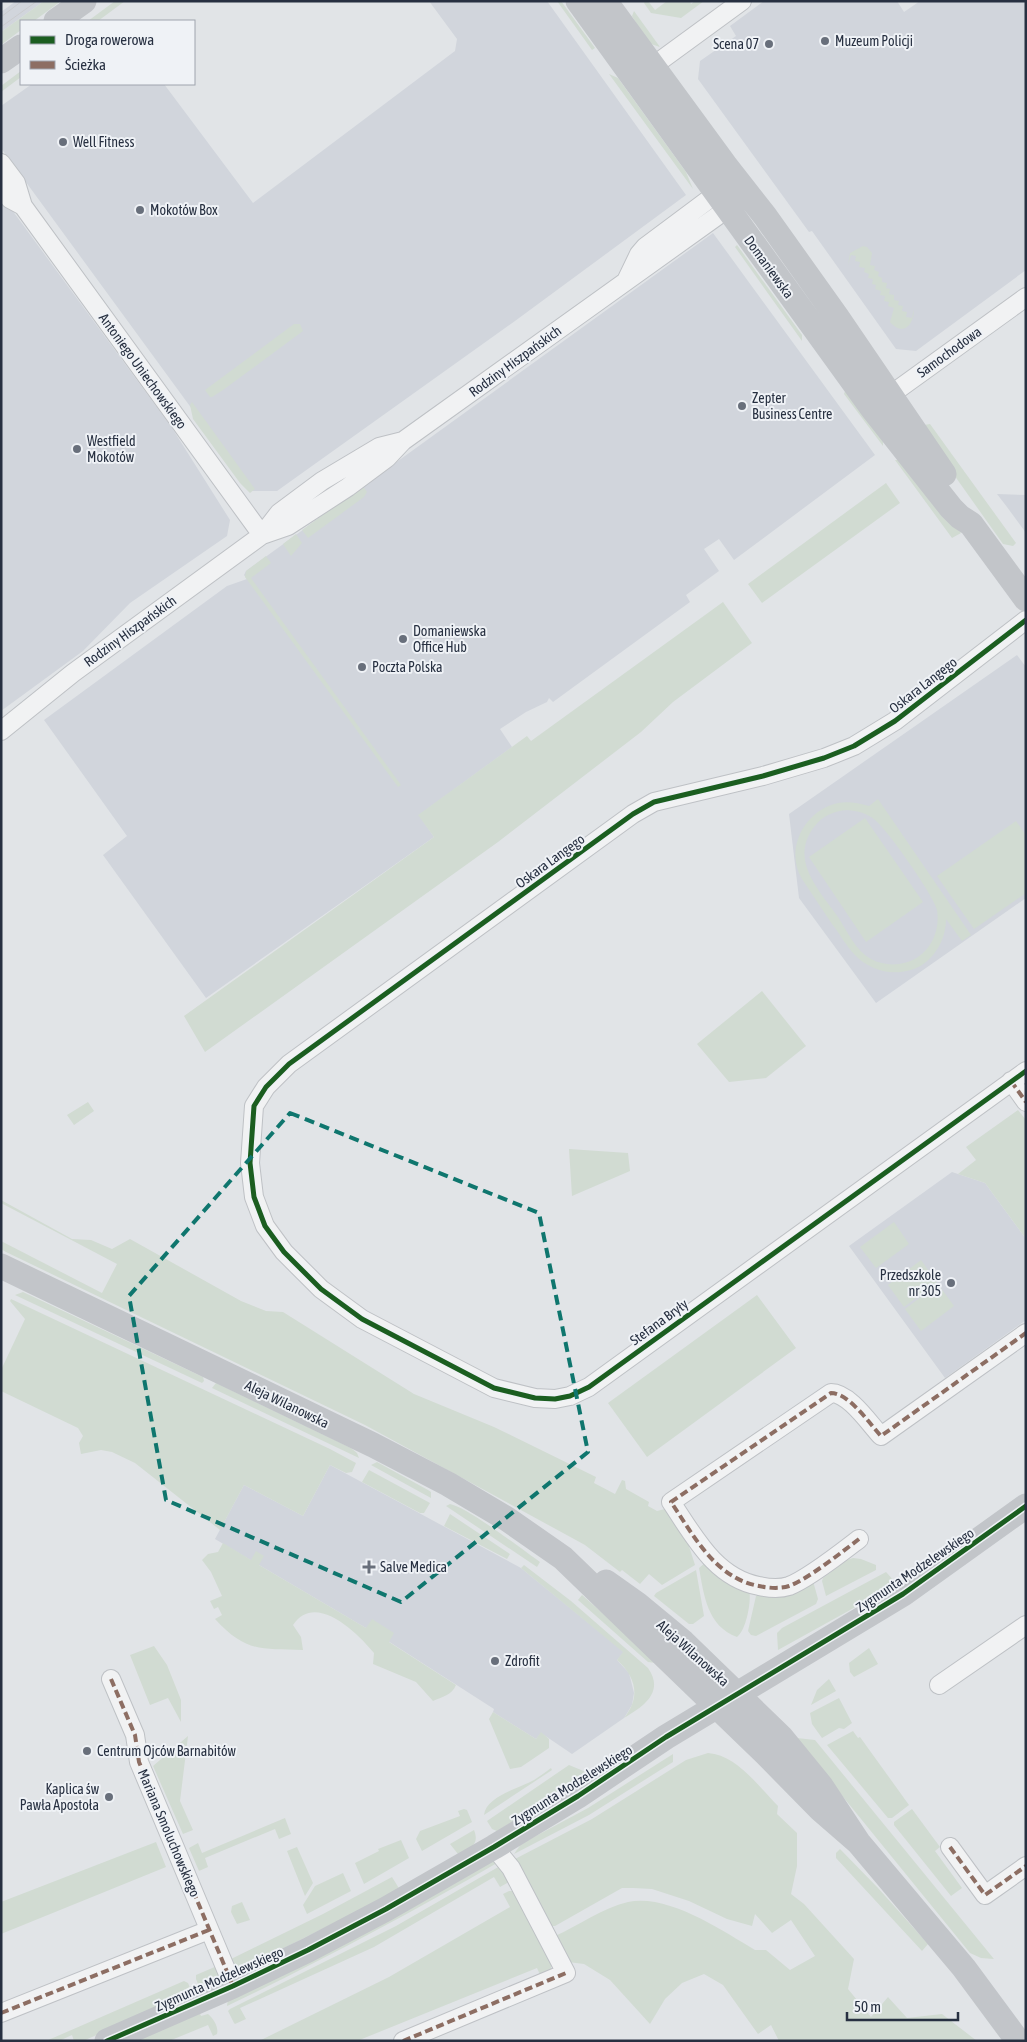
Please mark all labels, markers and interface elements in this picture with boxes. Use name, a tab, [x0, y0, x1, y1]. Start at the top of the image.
legend	[20, 20, 195, 85]
text: Droga rowerowa	[65, 31, 154, 48]
place label: Muzeum Policji	[835, 33, 913, 49]
marker: Muzeum Policji	[819, 35, 831, 47]
place label: Scena 07	[713, 36, 759, 52]
marker: Scena 07	[763, 38, 775, 50]
text: Ścieżka	[65, 56, 106, 73]
place label: Well Fitness	[73, 134, 134, 150]
marker: Well Fitness	[57, 136, 69, 148]
place label: Mokotów Box	[150, 202, 218, 218]
marker: Mokotów Box	[134, 204, 146, 216]
street label: Domaniewska	[741, 233, 797, 301]
street label: Antoniego Uniechowskiego	[96, 310, 190, 432]
street label: Rodziny Hiszpańskich	[466, 322, 564, 400]
street label: Samochodowa	[914, 323, 984, 381]
place label: Zepter Business Centre	[752, 390, 832, 422]
marker: Zepter Business Centre	[736, 400, 748, 412]
place label: Westfield Mokotów	[87, 433, 136, 465]
marker: Westfield Mokotów	[71, 443, 83, 455]
street label: Rodziny Hiszpańskich	[81, 592, 179, 670]
place label: Domaniewska Office Hub	[413, 623, 486, 655]
marker: Domaniewska Office Hub	[397, 633, 409, 645]
street label: Oskara Langego	[886, 654, 960, 716]
place label: Poczta Polska	[372, 659, 443, 675]
marker: Poczta Polska	[356, 661, 368, 673]
street label: Oskara Langego	[512, 831, 588, 891]
place label: Przedszkole nr 305	[880, 1267, 941, 1299]
marker: Przedszkole nr 305	[945, 1277, 957, 1289]
street label: Stefana Bryły	[627, 1296, 691, 1348]
street label: Aleja Wilanowska	[242, 1377, 332, 1431]
street label: Zygmunta Modzelewskiego	[853, 1525, 977, 1615]
place label: Salve Medica	[380, 1559, 447, 1575]
marker: Salve Medica	[362, 1560, 376, 1574]
street label: Aleja Wilanowska	[654, 1617, 732, 1689]
place label: Zdrofit	[505, 1653, 540, 1669]
marker: Zdrofit	[489, 1655, 501, 1667]
street label: Zygmunta Modzelewskiego	[509, 1741, 635, 1829]
place label: Centrum Ojców Barnabitów	[97, 1743, 236, 1759]
marker: Centrum Ojców Barnabitów	[81, 1745, 93, 1757]
street label: Mariana Smoluchowskiego	[135, 1767, 203, 1899]
place label: Kaplica św Pawła Apostoła	[20, 1781, 100, 1813]
marker: Kaplica św Pawła Apostoła	[103, 1791, 115, 1803]
street label: Zygmunta Modzelewskiego	[152, 1943, 286, 2015]
scale bar	[847, 1990, 958, 2022]
text: 50 m	[854, 1998, 881, 2015]

